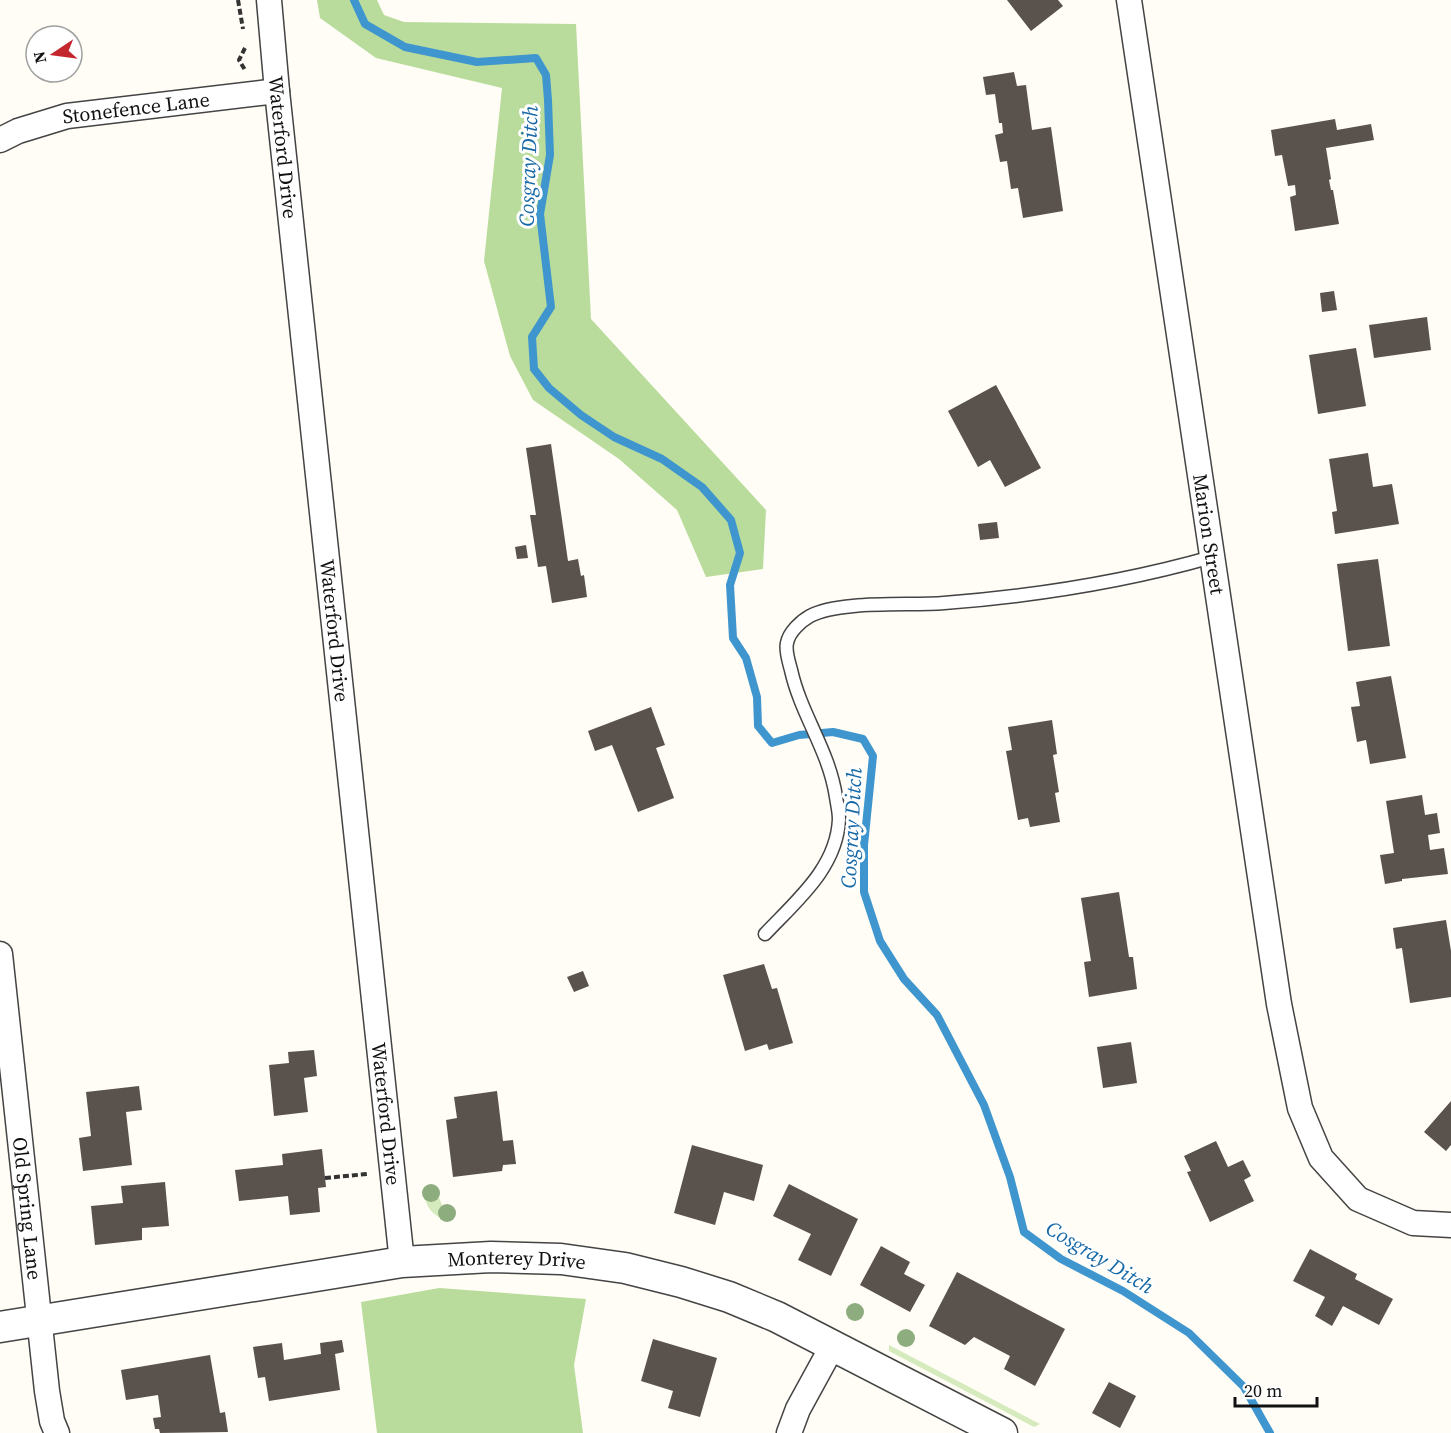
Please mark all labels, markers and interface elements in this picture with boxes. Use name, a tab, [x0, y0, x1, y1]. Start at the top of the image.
north arrow	[24, 24, 84, 84]
text: N	[27, 49, 51, 66]
street label: Waterford Drive	[262, 75, 305, 220]
street label: Stonefence Lane	[61, 85, 211, 130]
water label: Cosgray Ditch	[511, 104, 545, 227]
street label: Marion Street	[1186, 472, 1232, 597]
street label: Waterford Drive	[313, 558, 356, 703]
water label: Cosgray Ditch	[833, 766, 869, 889]
street label: Waterford Drive	[365, 1041, 408, 1187]
street label: Old Spring Lane	[6, 1136, 49, 1282]
water label: Cosgray Ditch	[1041, 1213, 1160, 1301]
street label: Monterey Drive	[447, 1243, 588, 1276]
scale bar	[1235, 1370, 1318, 1408]
text: 20 m	[1244, 1378, 1282, 1403]

